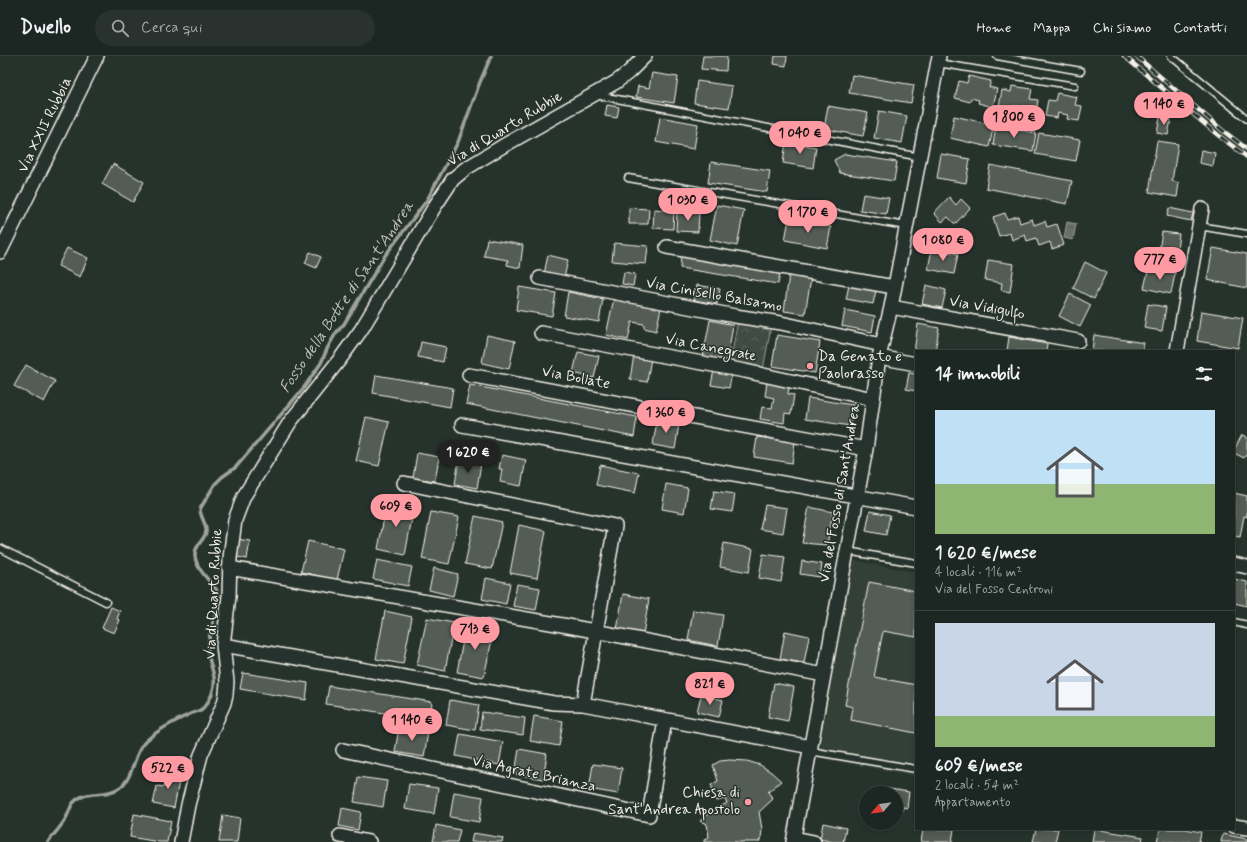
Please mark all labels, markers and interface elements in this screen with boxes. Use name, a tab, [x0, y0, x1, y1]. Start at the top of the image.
search box	[95, 10, 375, 46]
text: Dwello	[20, 15, 71, 40]
icon: search	[109, 17, 131, 39]
text: Cerca qui	[141, 18, 202, 38]
text: Home	[976, 19, 1011, 37]
text: Mappa	[1033, 19, 1071, 37]
text: Chi siamo	[1093, 19, 1151, 37]
text: Contatti	[1173, 19, 1227, 37]
street label: Via XXII Rubbia	[13, 74, 77, 176]
street label: Via di Quarto Rubbie	[444, 87, 566, 171]
pin: 1 140 €	[1127, 92, 1201, 126]
text: 1 140 €	[1143, 96, 1185, 113]
pin: 1 800 €	[977, 105, 1051, 139]
text: 1 800 €	[992, 109, 1036, 126]
pin: 1 040 €	[763, 121, 837, 155]
text: 1 040 €	[778, 125, 822, 142]
pin: 1 030 €	[651, 188, 725, 222]
text: 1 030 €	[667, 192, 709, 209]
water label: Fosso della Botte di Sant'Andrea	[275, 196, 420, 397]
pin: 1 170 €	[771, 200, 845, 234]
text: 1 170 €	[787, 204, 829, 221]
pin: 1 080 €	[906, 228, 980, 262]
text: 1 080 €	[921, 232, 965, 249]
pin: 777 €	[1132, 247, 1188, 281]
text: 777 €	[1143, 251, 1177, 268]
street label: Via Cinisello Balsamo	[644, 273, 784, 317]
street label: Via Vidigulfo	[947, 292, 1026, 326]
street label: Via Canegrate	[663, 329, 758, 368]
place label: Da Genato e Paolorasso	[818, 347, 902, 384]
marker: Da Genato e Paolorasso	[805, 361, 815, 371]
street label: Via Bollate	[540, 362, 612, 394]
text: 14 immobili	[935, 363, 1020, 385]
icon: filters	[1193, 363, 1215, 385]
pin: 1 360 €	[629, 400, 703, 434]
street label: Via del Fosso di Sant'Andrea	[814, 401, 866, 584]
text: 1 360 €	[646, 404, 686, 421]
icon: home	[1039, 436, 1111, 508]
pin: 1 620 €	[431, 440, 505, 474]
text: 1 620 €	[446, 444, 490, 461]
pin: 609 €	[368, 494, 424, 528]
text: 609 €	[380, 498, 412, 515]
street label: Via di Quarto Rubbie	[201, 528, 227, 660]
text: 1 620 €/mese	[935, 542, 1037, 564]
text: 4 locali · 116 m²	[935, 564, 1022, 581]
text: Via del Fosso Centroni	[935, 581, 1053, 598]
pin: 713 €	[447, 617, 503, 651]
text: 713 €	[460, 621, 490, 638]
icon: home	[1039, 649, 1111, 721]
pin: 821 €	[682, 672, 738, 706]
text: 821 €	[694, 676, 726, 693]
pin: 1 140 €	[375, 708, 449, 742]
text: 1 140 €	[391, 712, 433, 729]
street label: Via Agrate Brianza	[470, 751, 598, 797]
text: 609 €/mese	[935, 755, 1023, 777]
pin: 522 €	[140, 756, 196, 790]
text: 522 €	[151, 760, 185, 777]
text: 2 locali · 54 m²	[935, 777, 1019, 794]
place label: Chiesa di Sant'Andrea Apostolo	[608, 783, 740, 821]
north arrow	[859, 786, 903, 830]
map controls	[859, 786, 903, 830]
text: Appartamento	[935, 794, 1010, 811]
marker: Chiesa di Sant'Andrea Apostolo	[743, 797, 753, 807]

